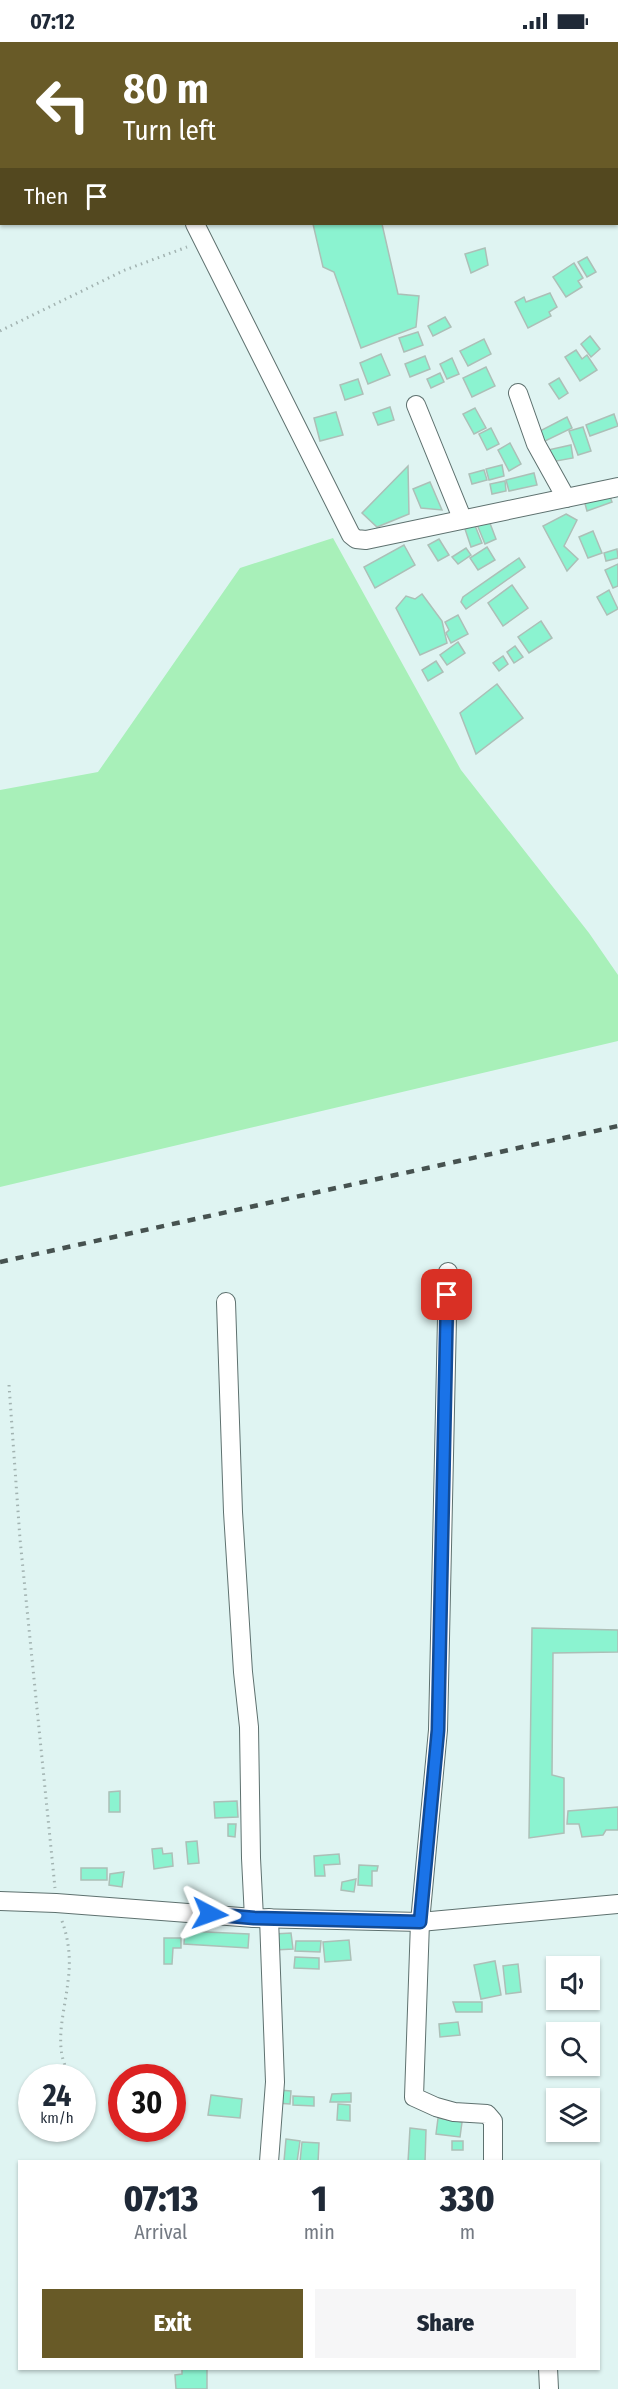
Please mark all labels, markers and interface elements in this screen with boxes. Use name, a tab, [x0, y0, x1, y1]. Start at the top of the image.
text: 07:12	[30, 8, 75, 35]
text: 80 m	[123, 64, 209, 114]
icon: left	[24, 66, 102, 144]
text: Turn left	[123, 115, 216, 147]
icon: arrive	[80, 180, 113, 213]
text: Then	[24, 183, 68, 210]
pin	[421, 1269, 472, 1320]
icon: arrive	[430, 1278, 463, 1311]
position arrow	[178, 1882, 242, 1946]
map controls	[546, 1956, 600, 2142]
button: sound	[546, 1956, 600, 2010]
button: search	[546, 2022, 600, 2076]
speed limit sign: 30	[108, 2064, 186, 2142]
text: 24	[43, 2078, 71, 2114]
button: layers	[546, 2088, 600, 2142]
text: km/h	[40, 2109, 74, 2127]
text: 07:13	[123, 2177, 198, 2221]
text: 1	[311, 2177, 327, 2221]
text: 330	[440, 2177, 495, 2221]
text: Arrival	[134, 2220, 187, 2244]
text: min	[304, 2220, 335, 2244]
text: m	[460, 2220, 475, 2244]
button: Exit	[42, 2289, 303, 2358]
button: Share	[315, 2289, 576, 2358]

